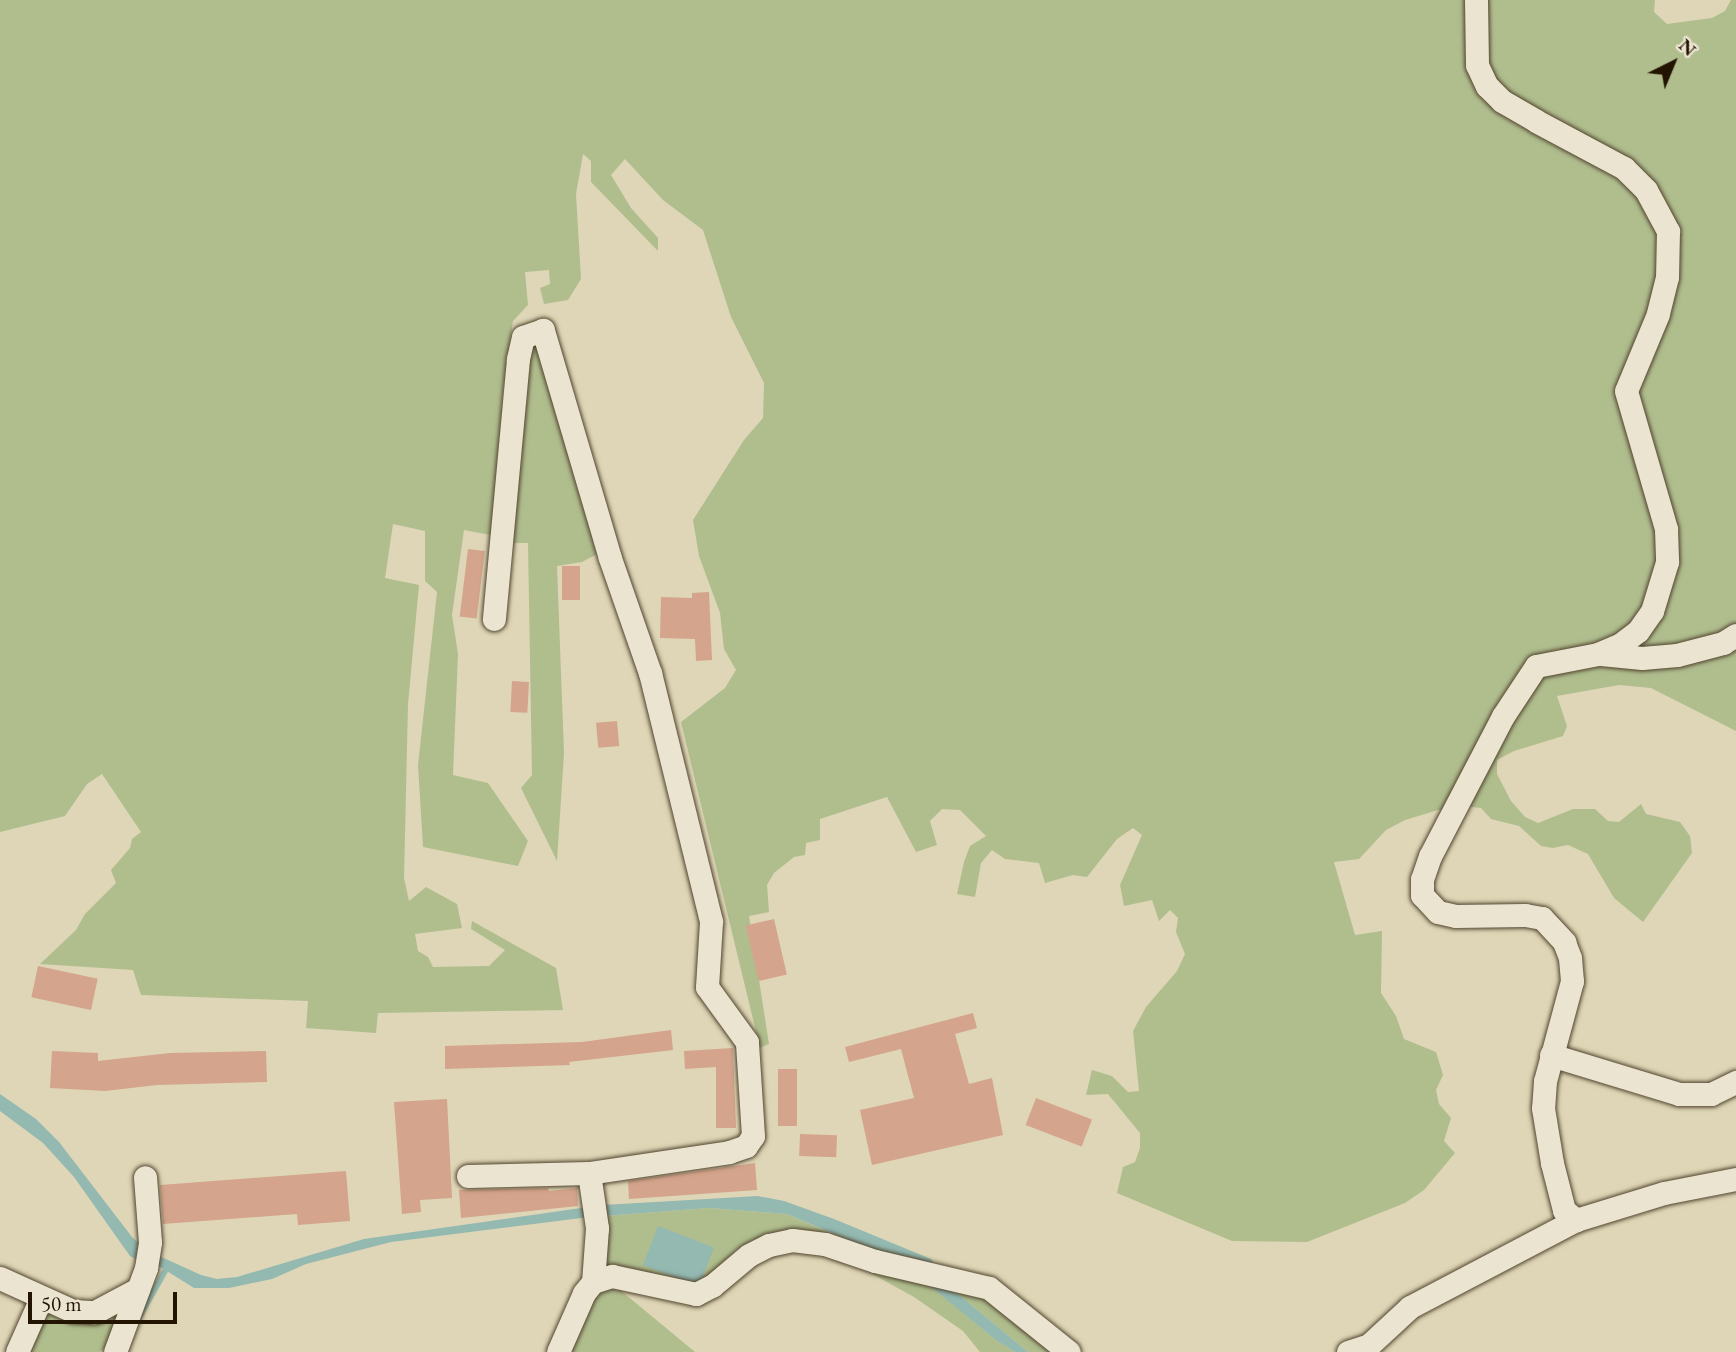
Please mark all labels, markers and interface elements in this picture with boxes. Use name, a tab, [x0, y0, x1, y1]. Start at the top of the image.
north arrow	[1638, 28, 1708, 98]
text: N	[1674, 33, 1702, 62]
scale bar	[32, 1278, 180, 1322]
text: 50 m	[41, 1290, 82, 1317]

